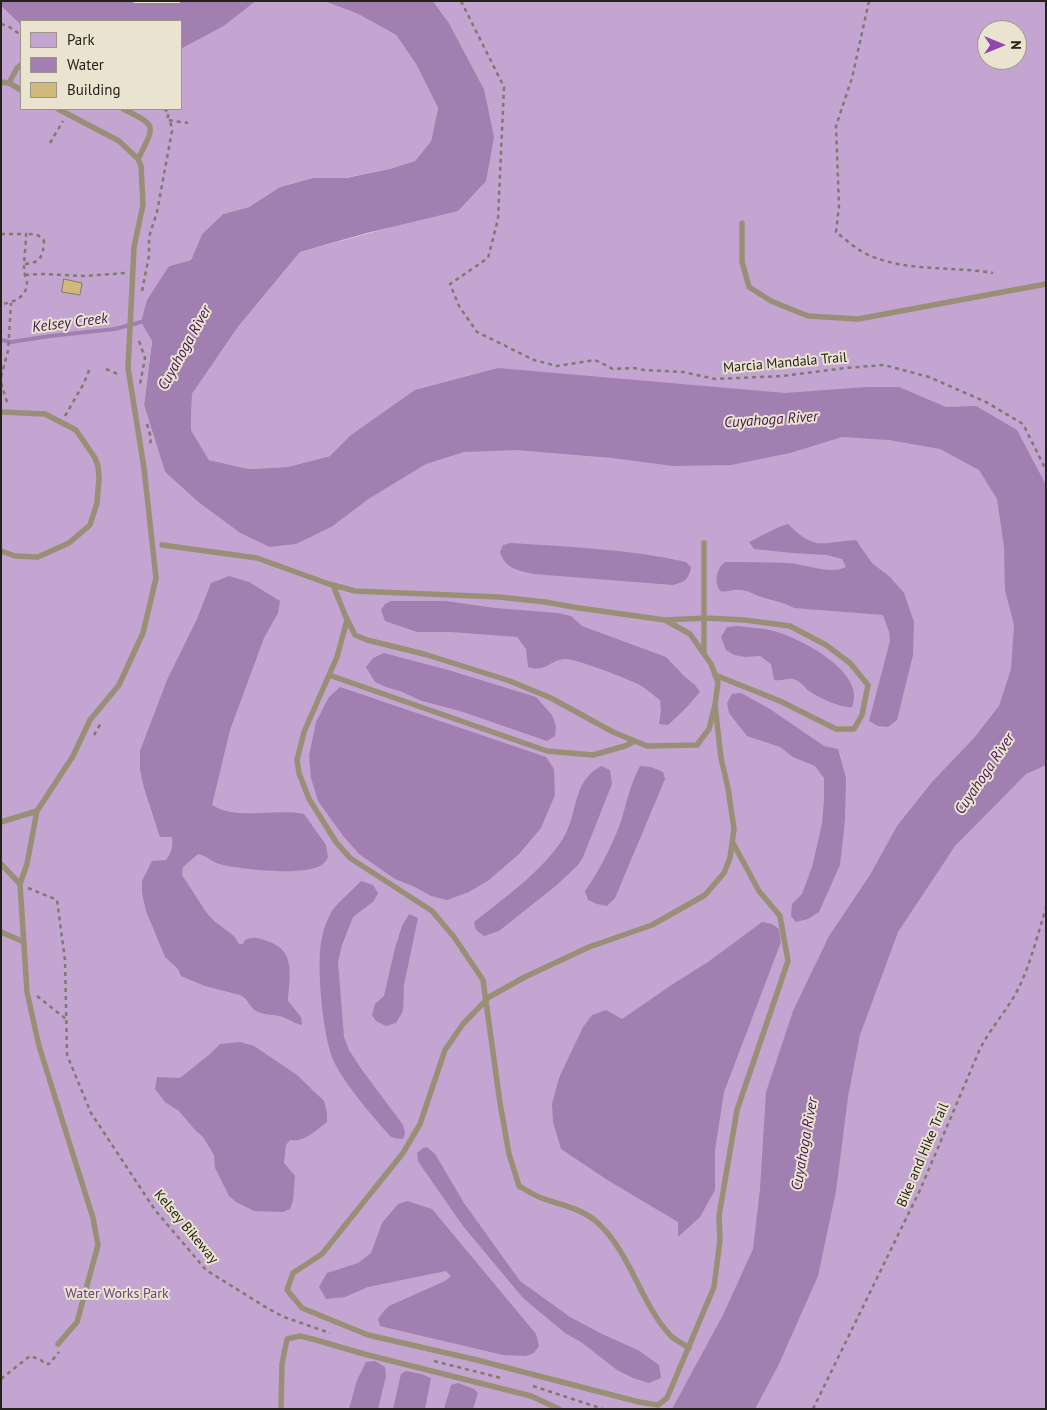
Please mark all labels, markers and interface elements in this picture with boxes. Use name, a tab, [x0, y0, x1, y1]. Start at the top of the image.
legend	[20, 20, 182, 110]
north arrow	[977, 20, 1027, 70]
text: Park	[67, 30, 95, 49]
text: N	[1007, 40, 1025, 50]
text: Water	[67, 55, 104, 74]
text: Building	[67, 80, 121, 99]
water label: Cuyahoga River	[154, 303, 216, 393]
water label: Kelsey Creek	[31, 309, 109, 337]
street label: Marcia Mandala Trail	[722, 349, 848, 377]
water label: Cuyahoga River	[724, 408, 818, 432]
water label: Cuyahoga River	[951, 730, 1019, 818]
water label: Cuyahoga River	[788, 1096, 822, 1192]
street label: Bike and Hike Trail	[893, 1100, 953, 1210]
street label: Kelsey Bikeway	[150, 1187, 222, 1267]
park label: Water Works Park	[65, 1286, 169, 1302]

